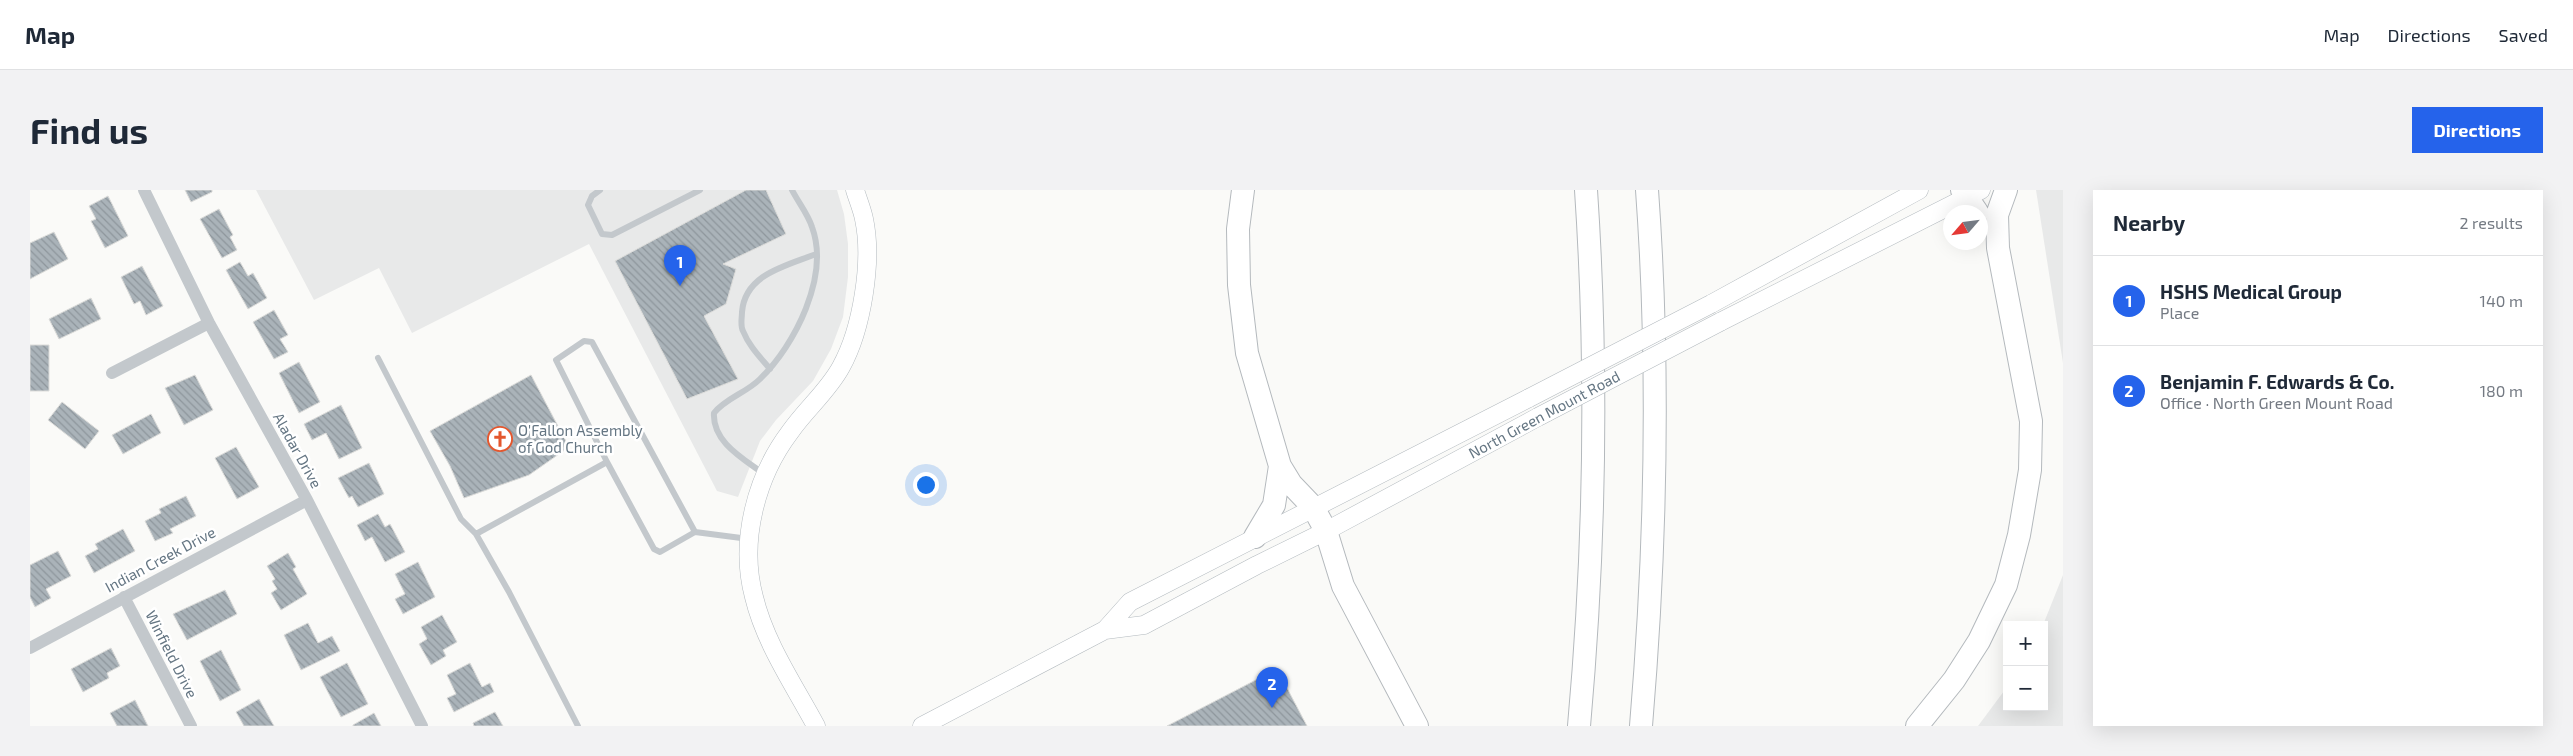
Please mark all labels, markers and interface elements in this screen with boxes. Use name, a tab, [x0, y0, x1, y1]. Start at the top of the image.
text: Map	[25, 20, 75, 49]
text: Map	[2323, 24, 2360, 46]
text: Directions	[2388, 24, 2471, 46]
text: Saved	[2499, 24, 2548, 46]
button: Directions	[2412, 107, 2543, 153]
text: Find us	[30, 109, 148, 151]
north arrow	[1943, 205, 1988, 250]
text: Nearby	[2113, 210, 2185, 235]
text: 2 results	[2460, 213, 2523, 232]
pin: 1	[664, 245, 696, 286]
text: HSHS Medical Group	[2160, 280, 2342, 303]
text: 1	[2126, 291, 2132, 310]
text: 140 m	[2480, 291, 2523, 310]
text: Place	[2160, 303, 2199, 322]
street label: North Green Mount Road	[1465, 366, 1623, 462]
text: Benjamin F. Edwards & Co.	[2160, 370, 2394, 393]
text: 2	[2124, 381, 2134, 400]
text: 180 m	[2480, 381, 2523, 400]
text: Office · North Green Mount Road	[2160, 393, 2393, 412]
street label: Aladar Drive	[270, 409, 326, 491]
place label: O'Fallon Assembly of God Church	[518, 421, 643, 456]
church icon: O'Fallon Assembly of God Church	[487, 426, 513, 452]
your location	[913, 472, 939, 498]
street label: Indian Creek Drive	[102, 522, 218, 596]
street label: Winfield Drive	[142, 607, 202, 701]
map controls	[2003, 621, 2048, 711]
button: +	[2003, 621, 2048, 666]
button: −	[2003, 666, 2048, 711]
pin: 2	[1256, 667, 1288, 708]

